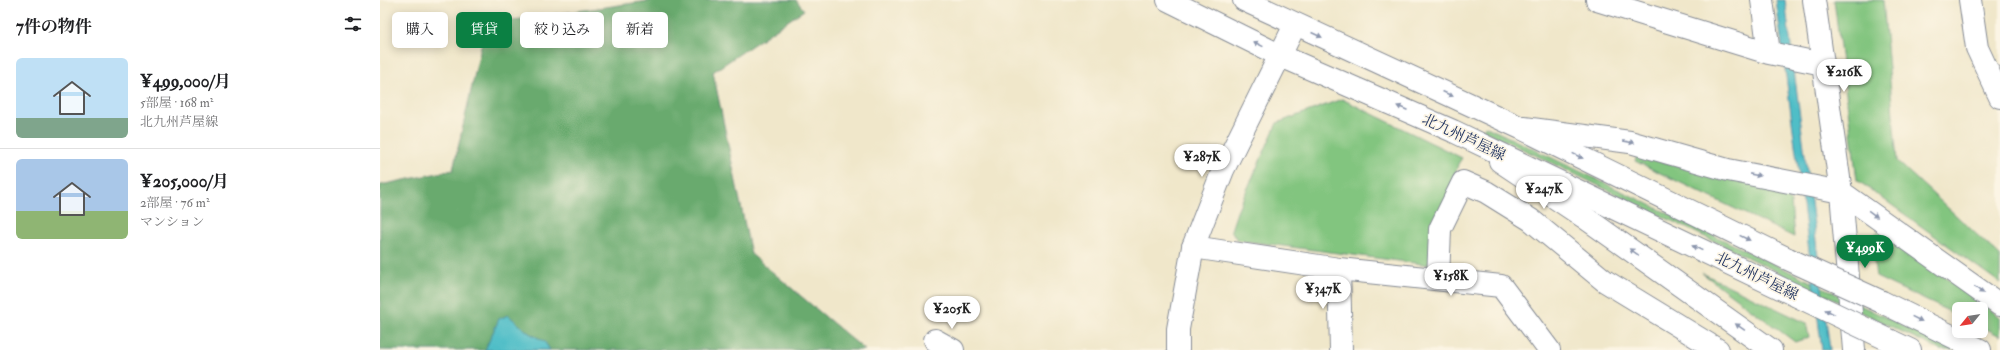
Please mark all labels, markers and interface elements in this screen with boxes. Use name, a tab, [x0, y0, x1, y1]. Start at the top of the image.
chip: 購入	[392, 12, 448, 48]
chip: 賃貸	[456, 12, 512, 48]
chip: 絞り込み	[520, 12, 604, 48]
chip: 新着	[612, 12, 668, 48]
icon: filters	[342, 13, 364, 35]
text: 7件の物件	[16, 16, 92, 37]
one-way arrow	[1312, 32, 1323, 38]
one-way arrow	[1252, 41, 1263, 47]
pin: ¥216K	[1816, 59, 1872, 93]
text: ¥216K	[1826, 64, 1862, 80]
text: ¥499,000/月	[140, 71, 231, 92]
icon: home	[48, 74, 96, 122]
one-way arrow	[1443, 91, 1454, 97]
text: 5部屋 · 168 m²	[140, 95, 213, 111]
one-way arrow	[1396, 105, 1408, 111]
street label: 北九州芦屋線	[1419, 110, 1509, 165]
text: 北九州芦屋線	[140, 114, 218, 130]
one-way arrow	[1623, 140, 1635, 146]
pin: ¥287K	[1174, 144, 1230, 178]
text: ¥287K	[1183, 149, 1221, 165]
one-way arrow	[1573, 153, 1584, 159]
text: ¥205,000/月	[140, 171, 229, 192]
one-way arrow	[1749, 173, 1761, 179]
icon: home	[48, 175, 96, 223]
pin: ¥247K	[1516, 176, 1572, 210]
text: ¥247K	[1525, 181, 1563, 197]
text: 2部屋 · 76 m²	[140, 195, 210, 211]
one-way arrow	[1868, 210, 1878, 218]
text: マンション	[140, 214, 204, 230]
one-way arrow	[1740, 235, 1751, 241]
pin: ¥499K	[1837, 235, 1893, 269]
text: ¥499K	[1845, 240, 1885, 256]
one-way arrow	[1691, 245, 1702, 251]
one-way arrow	[1629, 248, 1639, 256]
street label: 北九州芦屋線	[1712, 248, 1801, 305]
pin: ¥158K	[1423, 263, 1479, 297]
text: ¥158K	[1433, 268, 1469, 284]
pin: ¥347K	[1295, 276, 1351, 310]
text: ¥347K	[1305, 281, 1341, 297]
one-way arrow	[1973, 286, 1984, 294]
pin: ¥205K	[924, 296, 980, 330]
text: ¥205K	[933, 301, 971, 317]
north arrow	[1952, 302, 1988, 338]
map controls	[1952, 302, 1988, 338]
one-way arrow	[1825, 309, 1836, 315]
one-way arrow	[1911, 316, 1923, 322]
one-way arrow	[1735, 323, 1745, 331]

